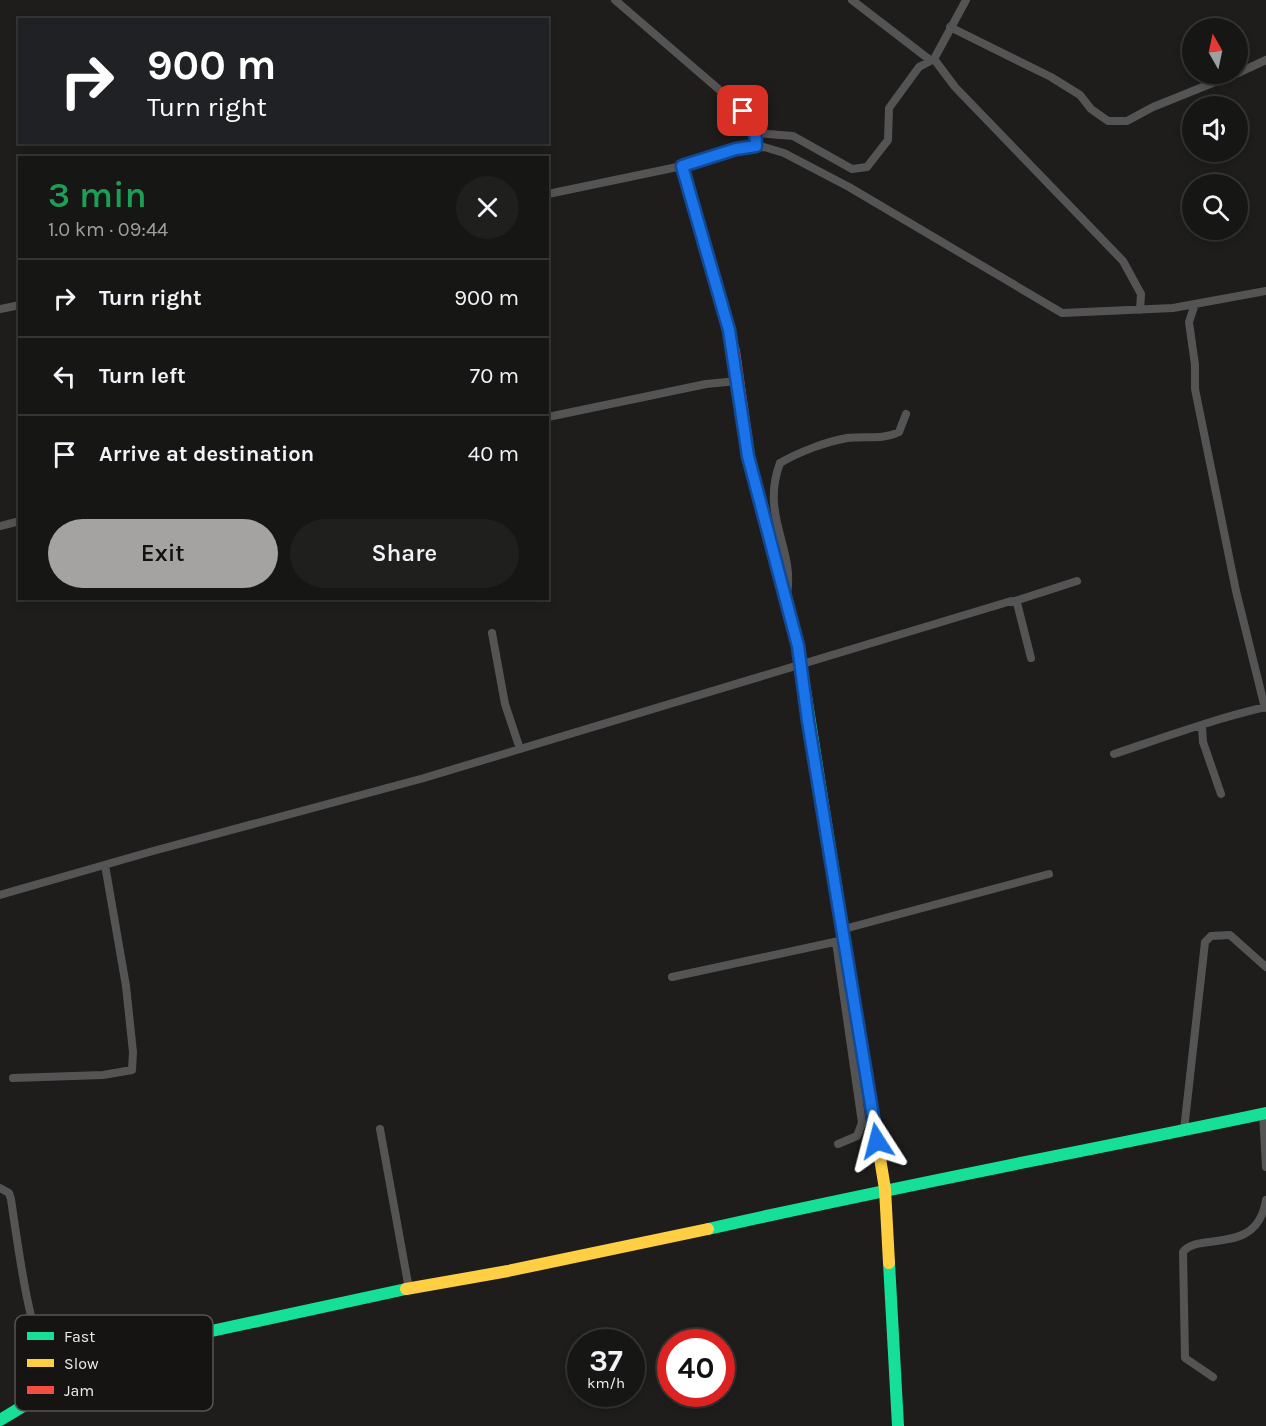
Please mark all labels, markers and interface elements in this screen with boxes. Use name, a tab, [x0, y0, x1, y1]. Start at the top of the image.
north arrow	[1182, 18, 1248, 84]
map controls	[1182, 18, 1248, 240]
text: 900 m	[147, 40, 276, 90]
icon: right	[48, 42, 126, 120]
pin	[717, 85, 768, 136]
text: Turn right	[147, 91, 267, 123]
icon: arrive	[726, 94, 759, 127]
button: sound	[1182, 96, 1248, 162]
text: 3 min	[48, 174, 147, 216]
button: search	[1182, 174, 1248, 240]
button: close	[456, 176, 519, 239]
text: 1.0 km · 09:44	[48, 218, 168, 241]
icon: right	[48, 282, 81, 315]
text: Turn right	[99, 285, 202, 311]
text: 900 m	[454, 285, 519, 311]
icon: left	[48, 360, 81, 393]
text: Turn left	[99, 363, 186, 389]
text: 70 m	[470, 363, 519, 389]
icon: arrive	[48, 438, 81, 471]
text: Arrive at destination	[99, 441, 314, 467]
text: 40 m	[468, 441, 519, 467]
button: Exit	[48, 519, 278, 588]
button: Share	[290, 519, 519, 588]
position arrow	[845, 1109, 909, 1173]
legend	[15, 1315, 213, 1411]
text: Fast	[64, 1327, 95, 1346]
speed limit sign: 40	[657, 1329, 735, 1407]
text: 37	[589, 1343, 623, 1379]
text: Slow	[64, 1354, 99, 1373]
text: km/h	[587, 1374, 625, 1392]
text: Jam	[64, 1381, 94, 1400]

